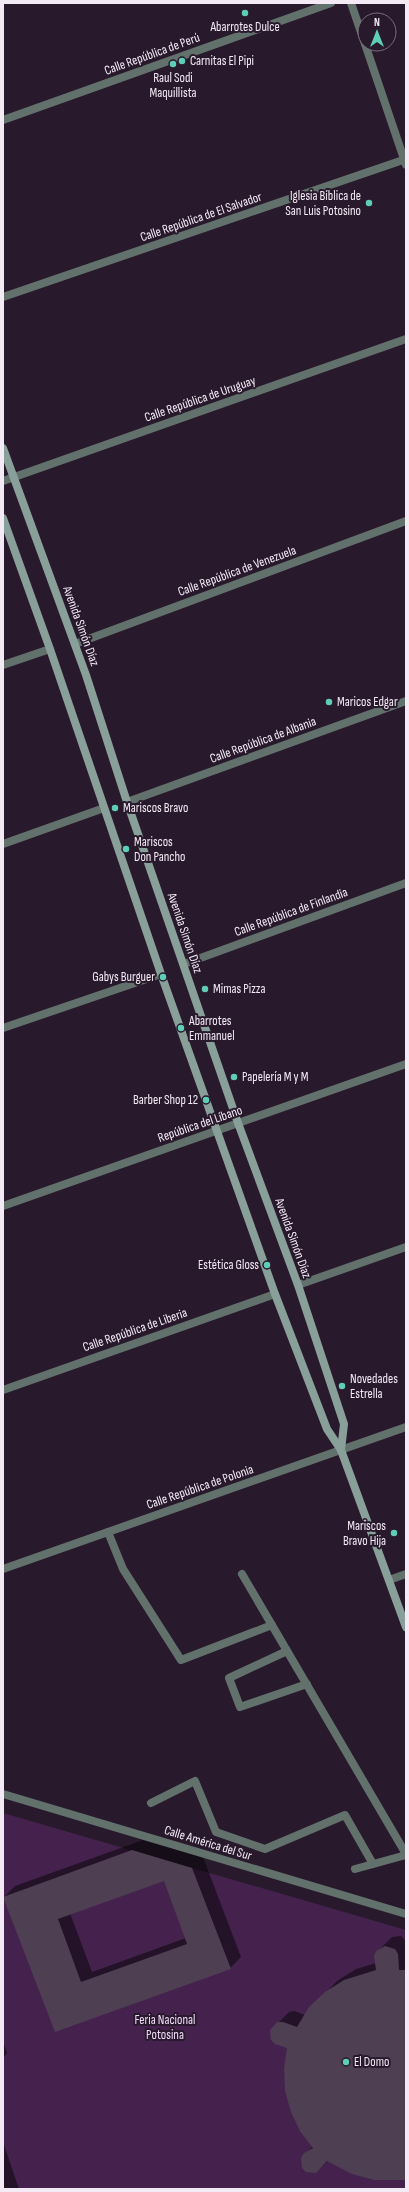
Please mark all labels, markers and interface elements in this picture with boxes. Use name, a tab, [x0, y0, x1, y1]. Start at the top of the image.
marker: Abarrotes Dulce	[240, 8, 250, 18]
north arrow	[357, 12, 397, 52]
text: N	[374, 16, 380, 29]
place label: Abarrotes Dulce	[209, 19, 280, 35]
street label: Calle República de Perú	[102, 29, 202, 79]
place label: Carnitas El Pipi	[190, 53, 254, 69]
marker: Carnitas El Pipi	[177, 56, 187, 66]
marker: Raul Sodi Maquillista	[168, 59, 178, 69]
place label: Raul Sodi Maquillista	[149, 70, 197, 101]
place label: Iglesia Bíblica de San Luis Potosino	[285, 188, 361, 219]
street label: Calle República de El Salvador	[138, 189, 264, 245]
marker: Iglesia Bíblica de San Luis Potosino	[364, 198, 374, 208]
street label: Calle República de Uruguay	[142, 372, 258, 426]
street label: Calle República de Venezuela	[176, 542, 298, 600]
street label: Avenida Simón Díaz	[59, 583, 103, 668]
place label: Maricos Edgar	[337, 694, 398, 710]
marker: Maricos Edgar	[324, 697, 334, 707]
street label: Calle República de Albania	[208, 713, 318, 767]
place label: Mariscos Bravo	[123, 800, 188, 816]
marker: Mariscos Bravo	[110, 803, 120, 813]
place label: Mariscos Don Pancho	[134, 834, 185, 865]
marker: Mariscos Don Pancho	[121, 844, 131, 854]
street label: Calle República de Finlandia	[232, 884, 350, 940]
street label: Avenida Simón Díaz	[163, 890, 206, 976]
place label: Gabys Burguer	[92, 969, 155, 985]
marker: Gabys Burguer	[158, 972, 168, 982]
place label: Mimas Pizza	[213, 981, 265, 997]
marker: Mimas Pizza	[200, 984, 210, 994]
place label: Abarrotes Emmanuel	[188, 1013, 235, 1044]
marker: Abarrotes Emmanuel	[176, 1023, 186, 1033]
place label: Papelería M y M	[242, 1069, 309, 1085]
marker: Papelería M y M	[229, 1072, 239, 1082]
place label: Barber Shop 12	[133, 1092, 198, 1108]
marker: Barber Shop 12	[201, 1095, 211, 1105]
street label: República del Líbano	[156, 1102, 244, 1146]
street label: Avenida Simón Díaz	[271, 1195, 315, 1280]
place label: Estética Gloss	[198, 1257, 259, 1273]
marker: Estética Gloss	[262, 1260, 272, 1270]
street label: Calle República de Liberia	[81, 1305, 189, 1355]
place label: Novedades Estrella	[350, 1371, 398, 1402]
marker: Novedades Estrella	[337, 1381, 347, 1391]
street label: Calle República de Polonia	[144, 1461, 256, 1513]
place label: Mariscos Bravo Hija	[343, 1518, 386, 1549]
marker: Mariscos Bravo Hija	[389, 1528, 399, 1538]
street label: Calle América del Sur	[162, 1822, 254, 1864]
park label: Feria Nacional Potosina	[135, 2012, 195, 2043]
place label: El Domo	[354, 2054, 389, 2070]
marker: El Domo	[341, 2057, 351, 2067]

